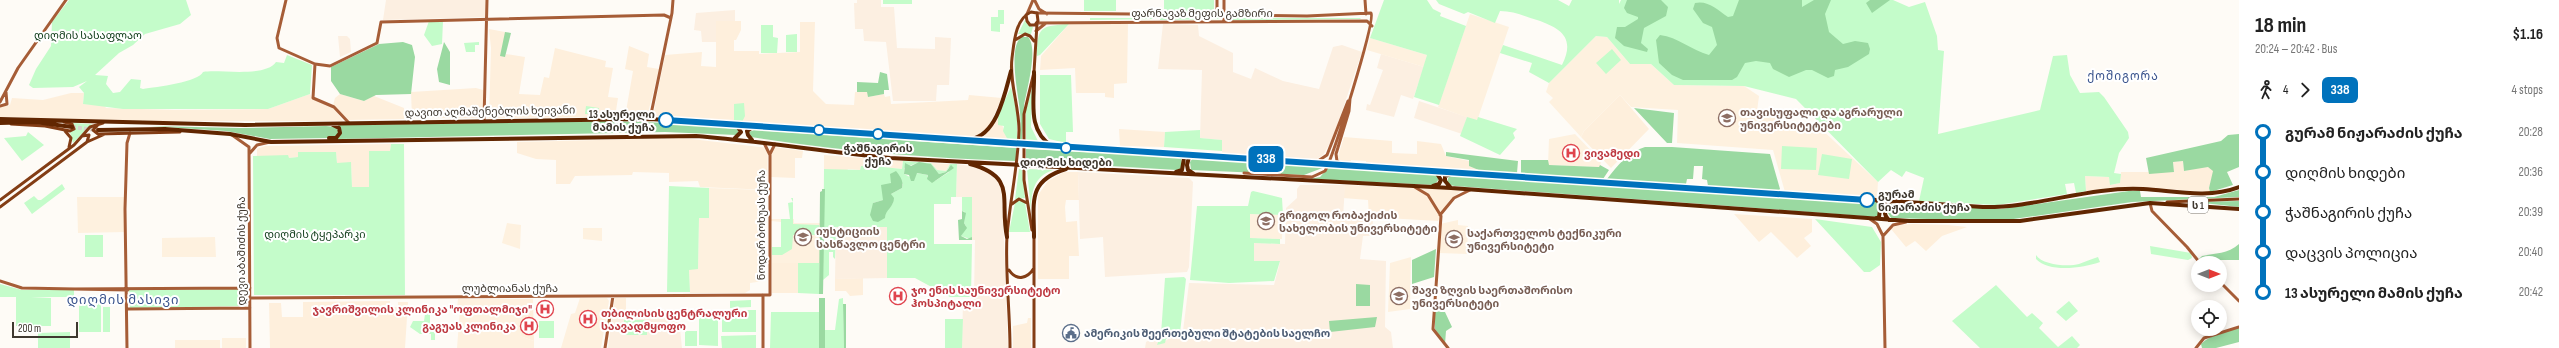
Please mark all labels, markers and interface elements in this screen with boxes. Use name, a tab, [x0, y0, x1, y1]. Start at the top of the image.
street label: ფარნავაზ მეფის გამზირი	[1131, 7, 1273, 20]
text: 18 min	[2255, 12, 2306, 39]
text: $1.16	[2513, 25, 2543, 44]
park label: დიღმის სასაფლაო	[34, 29, 142, 42]
text: 20:24 – 20:42 · Bus	[2255, 41, 2337, 57]
district label: ქოშიგორა	[2087, 69, 2159, 84]
icon: walk	[2255, 79, 2277, 101]
icon: forward	[2294, 79, 2316, 101]
text: 338	[2330, 81, 2350, 98]
text: 4	[2283, 82, 2288, 98]
text: 4 stops	[2512, 82, 2543, 98]
street label: დავით აღმაშენებლის ხეივანი	[405, 104, 575, 119]
place label: თავისუფალი და აგრარული უნივერსიტეტები	[1740, 106, 1903, 132]
place label: 13 ასურელი მამის ქუჩა	[589, 108, 655, 134]
school or university icon: თავისუფალი და აგრარული უნივერსიტეტები	[1717, 108, 1737, 128]
marker: 13 ასურელი მამის ქუჩა	[658, 112, 674, 128]
unlabelled marker	[813, 124, 825, 136]
text: გურამ ნიჟარაძის ქუჩა	[2285, 124, 2463, 143]
text: 20:28	[2518, 124, 2543, 140]
marker: ჭაშნაგირის ქუჩა	[872, 128, 884, 140]
place label: ჭაშნაგირის ქუჩა	[843, 142, 913, 168]
marker: დიღმის ხიდები	[1060, 142, 1072, 154]
hospital icon: ვივამედი	[1561, 143, 1581, 163]
line badge: 338	[1243, 146, 1289, 172]
place label: ვივამედი	[1584, 147, 1640, 160]
text: 338	[1256, 150, 1276, 167]
place label: დიღმის ხიდები	[1020, 156, 1112, 169]
text: დიღმის ხიდები	[2285, 164, 2405, 183]
text: 20:36	[2518, 164, 2543, 180]
street label: ნოდარ ბოხუას ქუჩა	[755, 170, 768, 280]
place label: გურამ ნიჟარაძის ქუჩა	[1878, 188, 1970, 214]
marker: გურამ ნიჟარაძის ქუჩა	[1859, 192, 1875, 208]
street label: დევი აბაშიძის ქუჩა	[235, 196, 248, 306]
road number: ს 1	[2188, 197, 2208, 213]
text: ჭაშნაგირის ქუჩა	[2285, 204, 2412, 223]
text: 20:39	[2518, 204, 2543, 220]
place label: გრიგოლ რობაქიძის სახელობის უნივერსიტეტი	[1279, 209, 1438, 235]
school or university icon: გრიგოლ რობაქიძის სახელობის უნივერსიტეტი	[1256, 211, 1276, 231]
place label: იუსტიციის სასწავლო ცენტრი	[816, 225, 926, 251]
school or university icon: იუსტიციის სასწავლო ცენტრი	[793, 227, 813, 247]
place label: საქართველოს ტექნიკური უნივერსიტეტი	[1467, 227, 1622, 253]
park label: დიღმის ტყეპარკი	[264, 228, 366, 241]
school or university icon: საქართველოს ტექნიკური უნივერსიტეტი	[1444, 229, 1464, 249]
text: დაცვის პოლიცია	[2285, 244, 2417, 263]
text: 20:40	[2518, 244, 2543, 260]
north arrow	[2191, 256, 2227, 292]
map controls	[2191, 256, 2227, 336]
street label: ლუბლიანას ქუჩა	[462, 282, 558, 295]
place label: ჯო ენის საუნივერსიტეტო ჰოსპიტალი	[911, 284, 1061, 310]
place label: შავი ზღვის საერთაშორისო უნივერსიტეტი	[1412, 284, 1573, 310]
text: 13 ასურელი მამის ქუჩა	[2285, 284, 2463, 303]
text: 20:42	[2519, 284, 2543, 300]
hospital icon: ჯო ენის საუნივერსიტეტო ჰოსპიტალი	[888, 286, 908, 306]
school or university icon: შავი ზღვის საერთაშორისო უნივერსიტეტი	[1389, 286, 1409, 306]
district label: დიღმის მასივი	[67, 292, 179, 308]
hospital icon: ჯავრიშვილის კლინიკა "ოფთალმიჯი"	[535, 299, 555, 319]
button: locate	[2191, 300, 2227, 336]
place label: ჯავრიშვილის კლინიკა "ოფთალმიჯი"	[313, 303, 532, 316]
place label: თბილისის ცენტრალური საავადმყოფო	[601, 307, 748, 333]
hospital icon: თბილისის ცენტრალური საავადმყოფო	[578, 309, 598, 329]
hospital icon: გაგუას კლინიკა	[519, 316, 539, 336]
scale bar	[12, 320, 78, 339]
place label: გაგუას კლინიკა	[422, 320, 516, 333]
text: 200 m	[18, 322, 41, 335]
public building icon: ამერიკის შეერთებული შტატების საელჩო	[1061, 323, 1081, 343]
place label: ამერიკის შეერთებული შტატების საელჩო	[1084, 327, 1330, 340]

